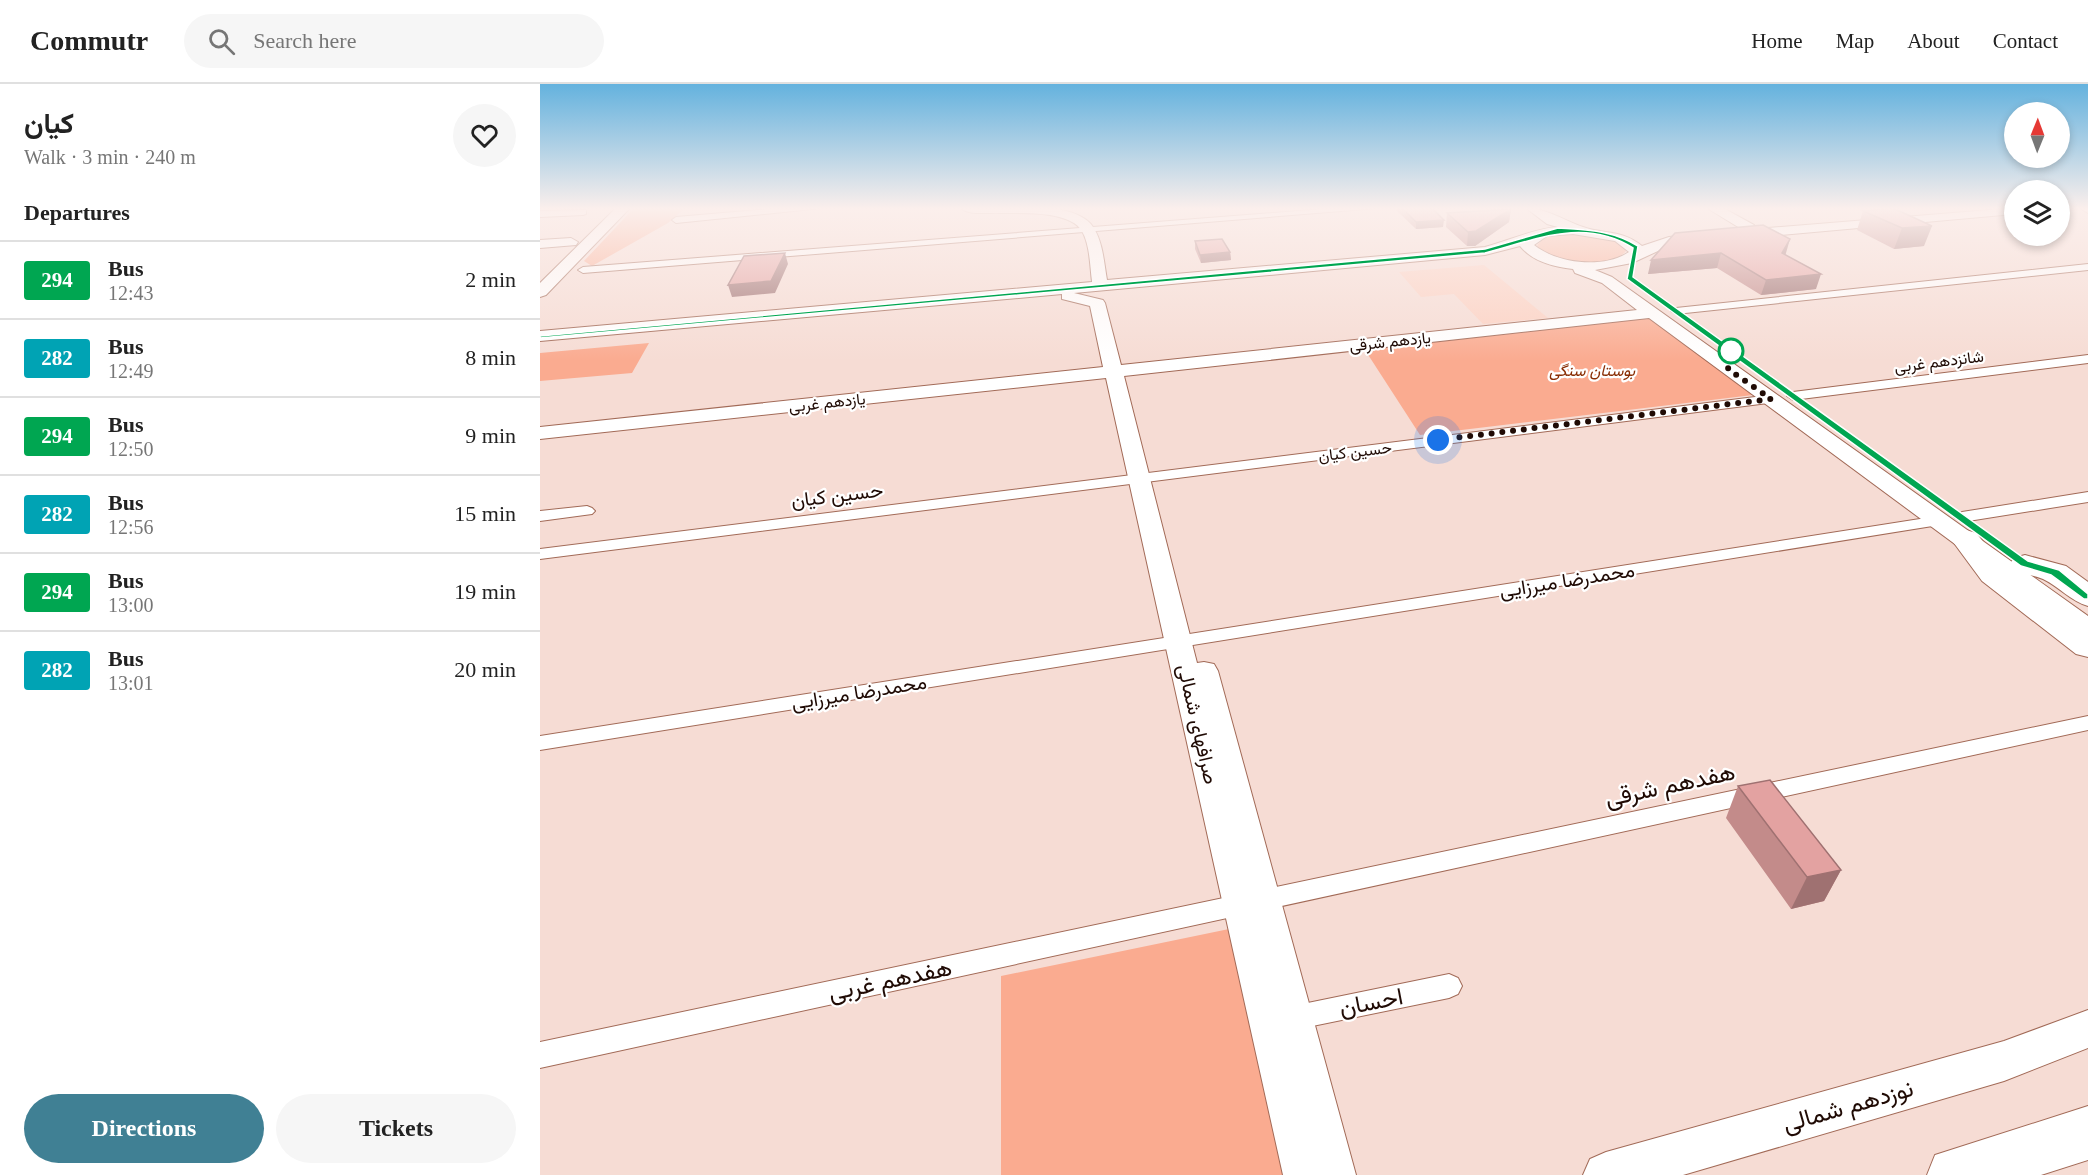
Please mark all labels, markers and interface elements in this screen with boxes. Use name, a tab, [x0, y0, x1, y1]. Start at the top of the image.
search box	[184, 14, 604, 68]
text: Commutr	[30, 25, 148, 56]
icon: search	[205, 25, 238, 58]
text: Search here	[253, 28, 356, 53]
text: Home	[1751, 29, 1803, 53]
text: Map	[1836, 29, 1874, 53]
text: About	[1907, 29, 1960, 53]
text: Contact	[1993, 29, 2058, 53]
north arrow	[2004, 102, 2070, 168]
map controls	[2004, 102, 2070, 246]
button: heart	[453, 104, 516, 167]
text: کیان	[24, 108, 74, 139]
text: Walk · 3 min · 240 m	[24, 146, 196, 168]
button: layers	[2004, 180, 2070, 246]
text: Departures	[24, 200, 130, 225]
text: Bus	[108, 256, 143, 281]
text: 2 min	[465, 267, 516, 292]
text: 294	[41, 268, 73, 292]
text: 12:43	[108, 282, 154, 304]
street label: یازدهم شرقی	[1349, 329, 1432, 356]
text: Bus	[108, 334, 143, 359]
unlabelled marker	[1718, 338, 1744, 364]
text: 8 min	[465, 345, 516, 370]
text: 282	[41, 346, 73, 370]
street label: شانزدهم غربی	[1893, 348, 1985, 377]
text: 12:49	[108, 360, 154, 382]
park label: بوستان سنگی	[1549, 362, 1636, 381]
street label: یازدهم غربی	[788, 390, 866, 417]
text: Bus	[108, 412, 143, 437]
text: 9 min	[465, 423, 516, 448]
text: 294	[41, 424, 73, 448]
your location	[1423, 425, 1453, 455]
text: 12:50	[108, 438, 154, 460]
street label: حسین کیان	[1317, 439, 1393, 466]
street label: حسین کیان	[790, 478, 884, 513]
text: Bus	[108, 490, 143, 515]
text: 15 min	[454, 501, 516, 526]
text: 282	[41, 502, 73, 526]
text: 12:56	[108, 516, 154, 538]
street label: محمدرضا میرزایی	[1498, 558, 1637, 604]
text: Bus	[108, 568, 143, 593]
text: 19 min	[454, 579, 516, 604]
text: 294	[41, 580, 73, 604]
text: 13:00	[108, 594, 154, 616]
text: Bus	[108, 646, 143, 671]
text: 20 min	[454, 657, 516, 682]
text: 282	[41, 658, 73, 682]
street label: صرافهای شمالی	[1172, 662, 1222, 787]
street label: محمدرضا میرزایی	[790, 670, 929, 716]
text: 13:01	[108, 672, 154, 694]
street label: هفدهم شرقی	[1603, 759, 1738, 814]
street label: هفدهم غربی	[826, 954, 955, 1009]
street label: احسان	[1337, 983, 1405, 1021]
street label: نوزدهم شمالی	[1780, 1075, 1917, 1140]
button: Directions	[24, 1094, 264, 1163]
button: Tickets	[276, 1094, 516, 1163]

